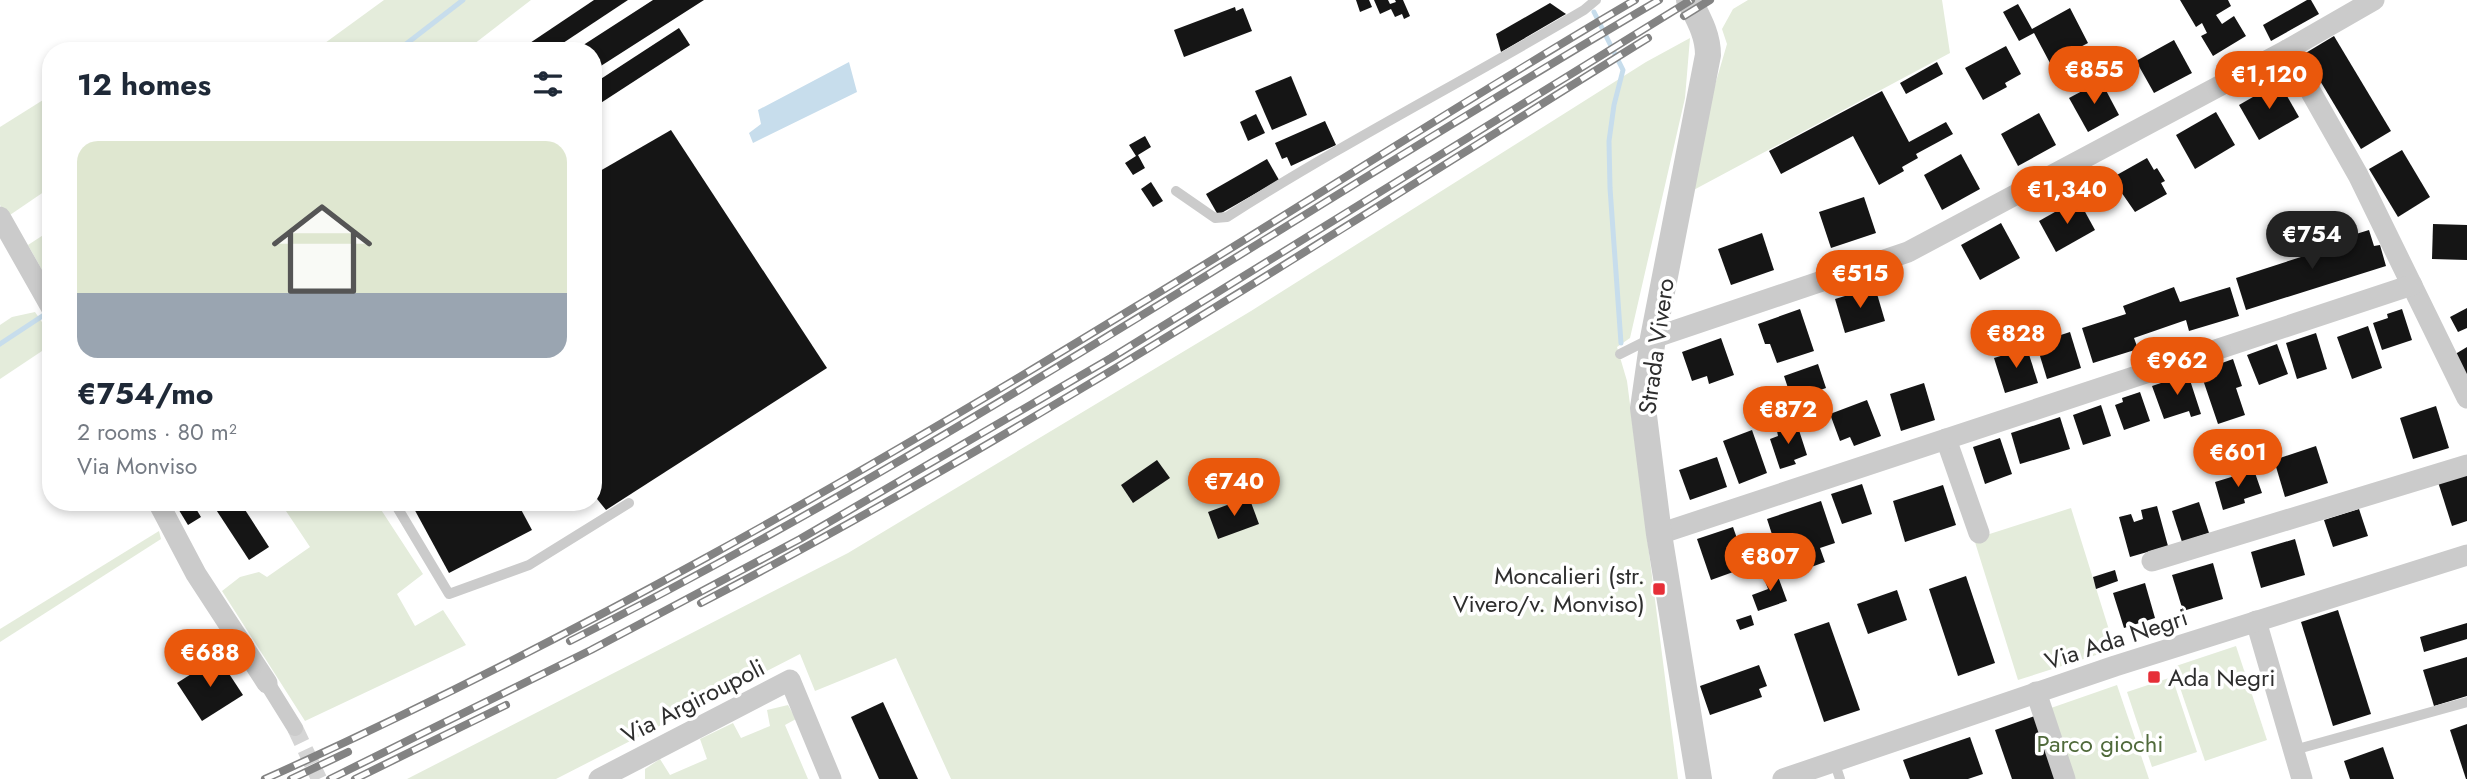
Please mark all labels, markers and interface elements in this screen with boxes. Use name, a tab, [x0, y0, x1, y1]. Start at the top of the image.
pin: €855	[2053, 46, 2135, 106]
text: €855	[2064, 52, 2124, 86]
pin: €1,120	[2212, 52, 2326, 111]
text: €1,120	[2231, 57, 2307, 91]
text: 12 homes	[77, 63, 211, 106]
icon: filters	[529, 65, 567, 103]
pin: €1,340	[2010, 166, 2124, 226]
text: €1,340	[2027, 172, 2107, 206]
icon: home	[259, 186, 385, 312]
pin: €754	[2271, 212, 2353, 271]
text: €754	[2282, 217, 2342, 251]
pin: €515	[1819, 250, 1901, 310]
text: €515	[1832, 256, 1888, 290]
street label: Strada Vivero	[1629, 276, 1683, 416]
pin: €828	[1975, 310, 2057, 370]
text: €828	[1987, 316, 2046, 350]
pin: €962	[2136, 338, 2218, 397]
text: €962	[2147, 343, 2207, 377]
text: €754/mo	[77, 372, 213, 415]
pin: €872	[1747, 386, 1829, 446]
text: €872	[1759, 392, 1817, 426]
text: 2 rooms · 80 m²	[77, 415, 237, 449]
pin: €601	[2197, 430, 2279, 489]
text: €601	[2209, 435, 2267, 469]
text: Via Monviso	[77, 449, 197, 483]
pin: €740	[1193, 458, 1275, 518]
text: €740	[1204, 464, 1264, 498]
pin: €807	[1729, 534, 1811, 593]
text: €807	[1741, 539, 1799, 573]
place label: Moncalieri (str. Vivero/v. Monviso)	[1453, 558, 1645, 621]
marker: Moncalieri (str. Vivero/v. Monviso)	[1651, 581, 1667, 597]
street label: Via Ada Negri	[2040, 599, 2192, 679]
pin: €688	[169, 630, 251, 689]
text: €688	[180, 635, 240, 669]
street label: Via Argiroupoli	[615, 650, 771, 752]
place label: Ada Negri	[2168, 660, 2275, 695]
marker: Ada Negri	[2146, 669, 2162, 685]
park label: Parco giochi	[2037, 726, 2163, 761]

